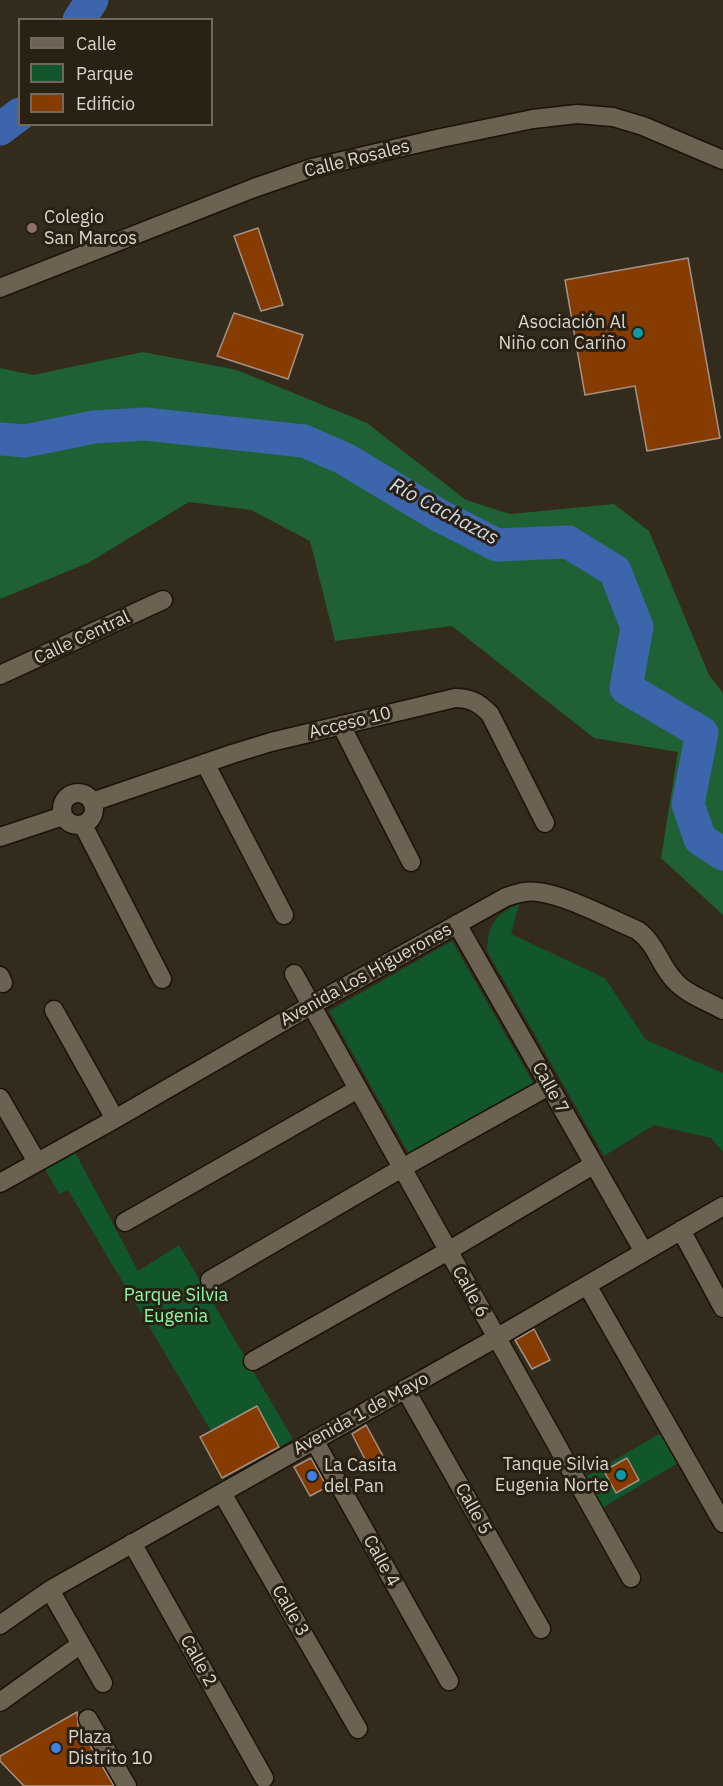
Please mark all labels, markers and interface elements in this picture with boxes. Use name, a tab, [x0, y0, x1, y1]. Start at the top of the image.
legend	[18, 18, 213, 126]
text: Calle	[76, 32, 116, 55]
text: Parque	[76, 62, 133, 85]
text: Edificio	[76, 92, 135, 115]
street label: Calle Rosales	[302, 135, 412, 183]
place label: Colegio San Marcos	[44, 207, 137, 250]
marker: Colegio San Marcos	[25, 221, 39, 235]
place label: Asociación Al Niño con Cariño	[499, 312, 626, 354]
marker: Asociación Al Niño con Cariño	[631, 326, 645, 340]
water label: Río Cachazas	[386, 473, 502, 551]
street label: Calle Central	[31, 606, 133, 670]
street label: Acceso 10	[307, 702, 393, 744]
street label: Avenida Los Higuerones	[276, 919, 456, 1031]
street label: Calle 7	[527, 1059, 573, 1117]
street label: Calle 6	[447, 1263, 493, 1321]
park label: Parque Silvia Eugenia	[124, 1285, 228, 1328]
street label: Avenida 1 de Mayo	[290, 1368, 432, 1460]
place label: Tanque Silvia Eugenia Norte	[495, 1454, 609, 1496]
place label: La Casita del Pan	[324, 1455, 397, 1498]
marker: Tanque Silvia Eugenia Norte	[614, 1468, 628, 1482]
marker: La Casita del Pan	[305, 1469, 319, 1483]
street label: Calle 5	[450, 1480, 496, 1538]
street label: Calle 4	[358, 1532, 404, 1590]
street label: Calle 3	[267, 1582, 313, 1640]
street label: Calle 2	[175, 1632, 221, 1690]
place label: Plaza Distrito 10	[68, 1727, 153, 1770]
marker: Plaza Distrito 10	[49, 1741, 63, 1755]

